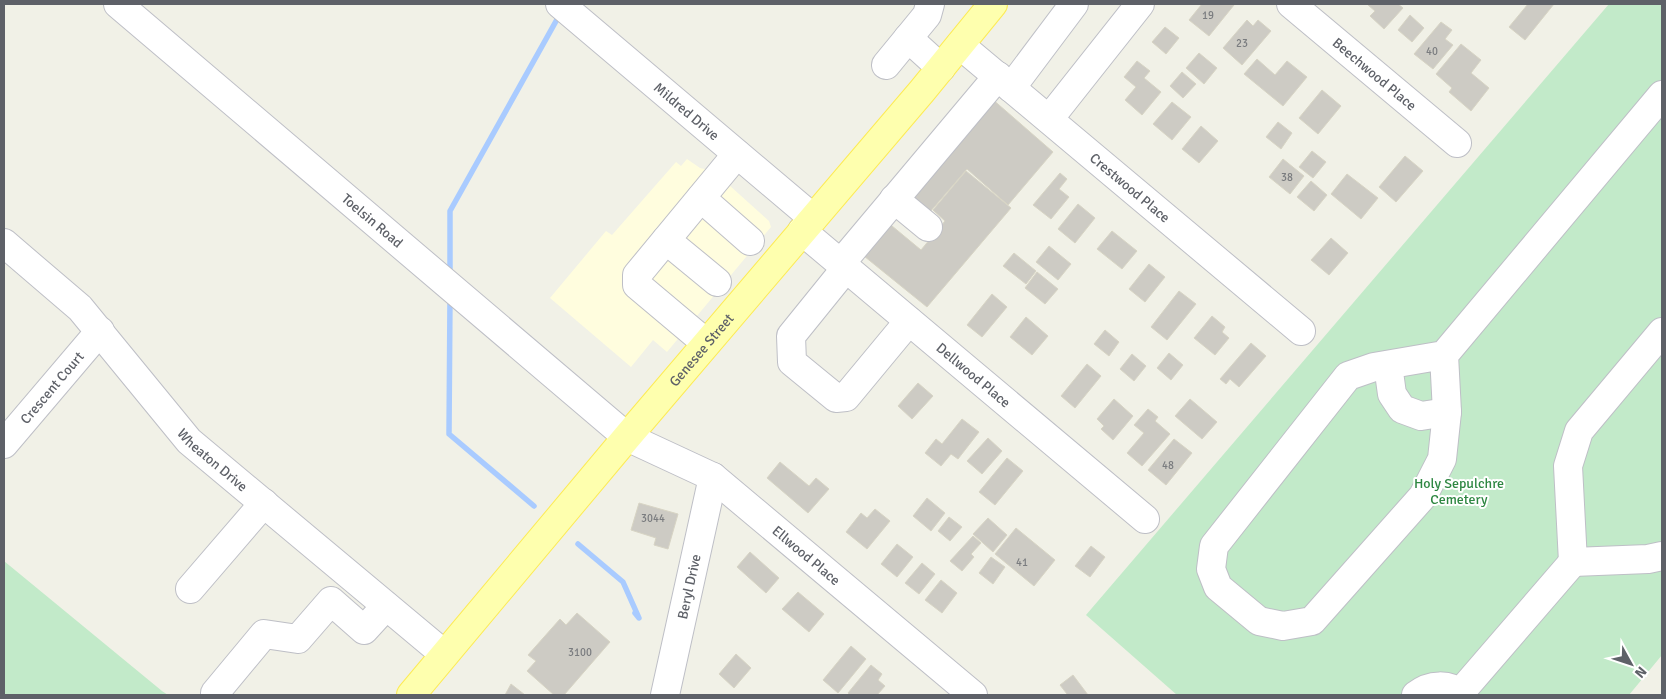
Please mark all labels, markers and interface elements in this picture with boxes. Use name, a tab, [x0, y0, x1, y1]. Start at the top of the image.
house number: 19	[1202, 9, 1214, 22]
street label: Beechwood Place	[1329, 34, 1420, 114]
house number: 23	[1236, 37, 1248, 50]
house number: 40	[1426, 45, 1438, 58]
street label: Mildred Drive	[651, 79, 723, 144]
street label: Crestwood Place	[1087, 149, 1174, 226]
house number: 38	[1281, 171, 1293, 184]
street label: Toelsin Road	[338, 190, 406, 251]
street label: Genesee Street	[665, 310, 737, 390]
street label: Dellwood Place	[933, 339, 1014, 411]
street label: Crescent Court	[17, 348, 87, 427]
street label: Wheaton Drive	[174, 425, 251, 495]
house number: 48	[1162, 459, 1174, 472]
park label: Holy Sepulchre Cemetery	[1414, 475, 1504, 508]
house number: 3044	[641, 512, 665, 525]
street label: Ellwood Place	[769, 522, 844, 589]
street label: Beryl Drive	[673, 552, 704, 621]
house number: 41	[1016, 556, 1028, 569]
north arrow	[1606, 639, 1656, 689]
house number: 3100	[568, 646, 592, 659]
text: N	[1631, 663, 1650, 681]

